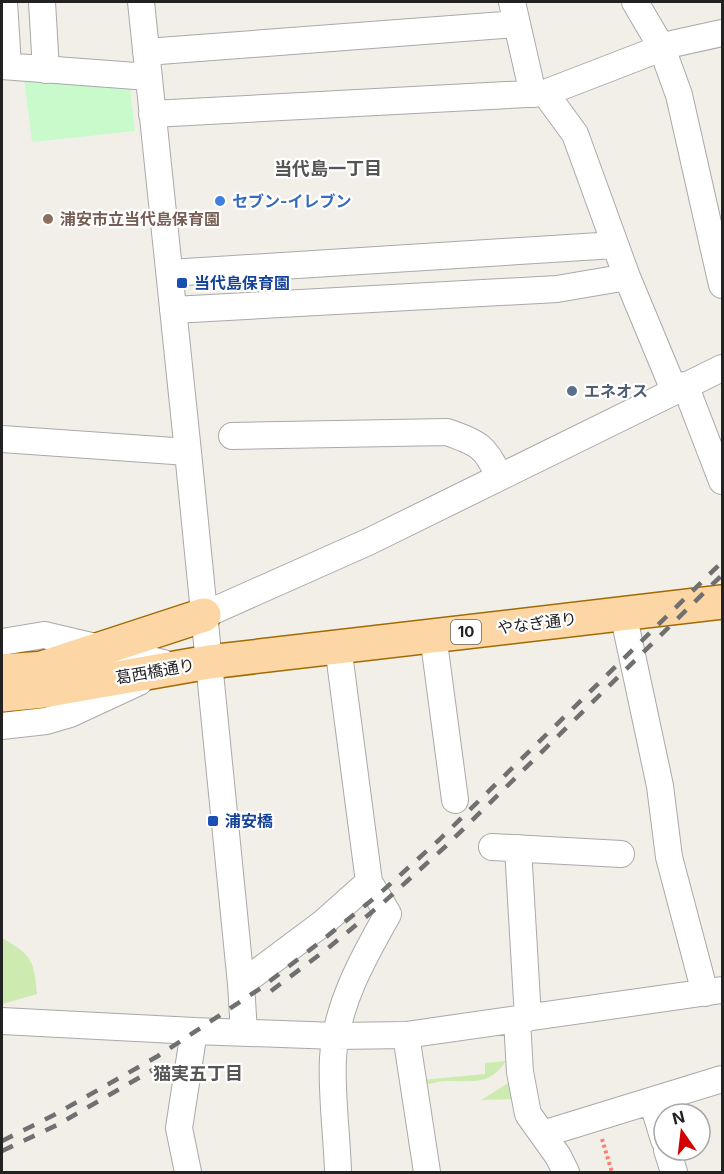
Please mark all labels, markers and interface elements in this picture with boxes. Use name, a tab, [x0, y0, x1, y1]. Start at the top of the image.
district label: 当代島一丁目	[274, 158, 382, 179]
place label: セブン-イレブン	[232, 191, 352, 211]
marker: セブン-イレブン	[213, 194, 227, 208]
place label: 浦安市立当代島保育園	[60, 209, 220, 229]
marker: 浦安市立当代島保育園	[41, 212, 55, 226]
place label: 当代島保育園	[194, 273, 290, 293]
marker: 当代島保育園	[175, 276, 189, 290]
place label: エネオス	[584, 381, 648, 401]
marker: エネオス	[565, 384, 579, 398]
street label: やなぎ通り	[496, 608, 578, 638]
road number: 10	[451, 620, 481, 644]
street label: 葛西橋通り	[114, 654, 196, 688]
place label: 浦安橋	[225, 811, 273, 831]
marker: 浦安橋	[206, 814, 220, 828]
district label: 猫実五丁目	[153, 1063, 243, 1084]
north arrow	[652, 1102, 712, 1162]
text: N	[670, 1106, 687, 1129]

